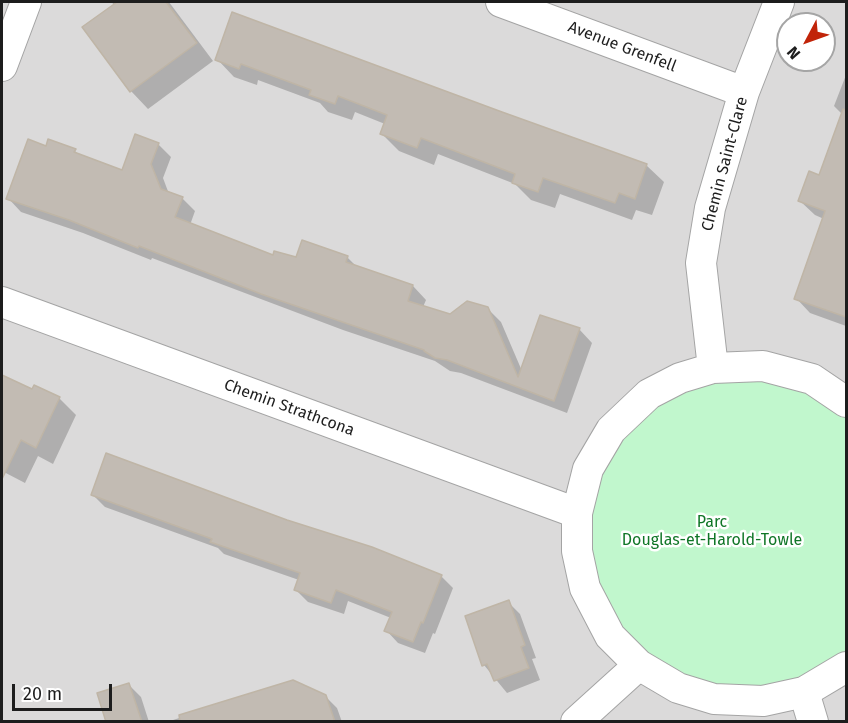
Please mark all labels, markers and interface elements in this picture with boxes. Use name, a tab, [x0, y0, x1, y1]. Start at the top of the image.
north arrow	[776, 12, 836, 72]
street label: Avenue Grenfell	[565, 18, 679, 76]
text: N	[783, 43, 804, 63]
street label: Chemin Saint-Clare	[698, 95, 752, 233]
street label: Chemin Strathcona	[221, 375, 357, 441]
park label: Parc Douglas-et-Harold-Towle	[622, 513, 802, 551]
scale bar	[15, 672, 116, 710]
text: 20 m	[23, 683, 62, 705]

